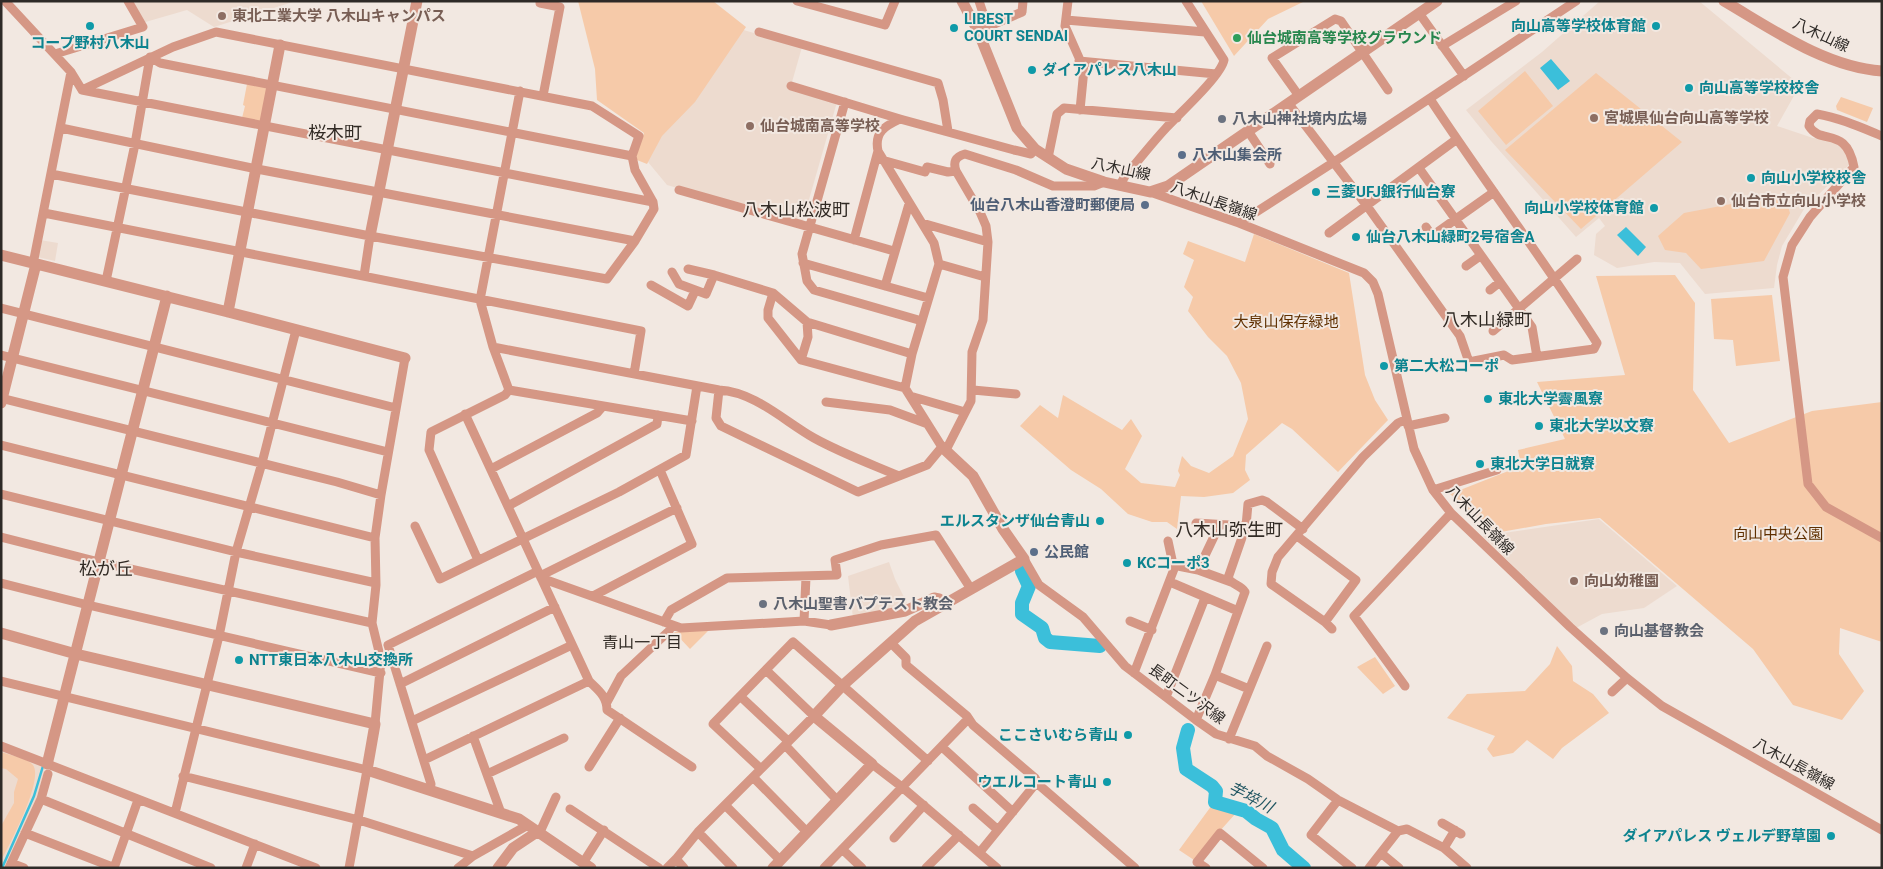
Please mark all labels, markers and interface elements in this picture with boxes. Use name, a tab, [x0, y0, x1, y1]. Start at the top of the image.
place label: 東北工業大学 八木山キャンパス	[232, 7, 446, 25]
marker: 東北工業大学 八木山キャンパス	[216, 10, 228, 22]
place label: LIBEST COURT SENDAI	[964, 10, 1068, 45]
street label: 八木山線	[1790, 14, 1852, 56]
place label: 向山高等学校体育館	[1511, 17, 1646, 35]
marker: コープ野村八木山	[84, 20, 96, 32]
marker: 向山高等学校体育館	[1650, 20, 1662, 32]
marker: LIBEST COURT SENDAI	[948, 22, 960, 34]
place label: 仙台城南高等学校グラウンド	[1247, 29, 1442, 47]
marker: 仙台城南高等学校グラウンド	[1231, 32, 1243, 44]
place label: コープ野村八木山	[30, 34, 150, 52]
place label: ダイアパレス八木山	[1042, 61, 1177, 79]
marker: ダイアパレス八木山	[1026, 64, 1038, 76]
place label: 向山高等学校校舎	[1699, 79, 1820, 97]
marker: 向山高等学校校舎	[1683, 82, 1695, 94]
place label: 宮城県仙台向山高等学校	[1604, 109, 1769, 127]
place label: 八木山神社境内広場	[1232, 110, 1367, 128]
marker: 宮城県仙台向山高等学校	[1588, 112, 1600, 124]
marker: 八木山神社境内広場	[1216, 113, 1228, 125]
place label: 仙台城南高等学校	[760, 117, 880, 135]
marker: 仙台城南高等学校	[744, 120, 756, 132]
district label: 桜木町	[308, 122, 362, 143]
place label: 八木山集会所	[1192, 146, 1282, 164]
marker: 八木山集会所	[1176, 149, 1188, 161]
street label: 八木山線	[1090, 154, 1152, 184]
place label: 向山小学校校舎	[1761, 169, 1867, 187]
marker: 向山小学校校舎	[1745, 172, 1757, 184]
street label: 八木山長嶺線	[1169, 178, 1259, 224]
place label: 三菱UFJ銀行仙台寮	[1326, 183, 1456, 201]
marker: 三菱UFJ銀行仙台寮	[1310, 186, 1322, 198]
place label: 仙台市立向山小学校	[1731, 192, 1866, 210]
marker: 仙台市立向山小学校	[1715, 195, 1727, 207]
place label: 仙台八木山香澄町郵便局	[970, 196, 1135, 214]
district label: 八木山松波町	[742, 199, 850, 220]
marker: 仙台八木山香澄町郵便局	[1139, 199, 1151, 211]
place label: 向山小学校体育館	[1524, 199, 1644, 217]
marker: 向山小学校体育館	[1648, 202, 1660, 214]
place label: 仙台八木山緑町2号宿舎A	[1366, 228, 1536, 246]
marker: 仙台八木山緑町2号宿舎A	[1350, 231, 1362, 243]
district label: 八木山緑町	[1442, 309, 1532, 330]
park label: 大泉山保存緑地	[1233, 313, 1339, 331]
place label: 第二大松コーポ	[1394, 357, 1499, 375]
marker: 第二大松コーポ	[1378, 360, 1390, 372]
place label: 東北大学霽風寮	[1498, 390, 1603, 408]
marker: 東北大学霽風寮	[1482, 393, 1494, 405]
place label: 東北大学以文寮	[1549, 417, 1654, 435]
marker: 東北大学以文寮	[1533, 420, 1545, 432]
place label: 東北大学日就寮	[1490, 455, 1595, 473]
marker: 東北大学日就寮	[1474, 458, 1486, 470]
street label: 八木山長嶺線	[1442, 481, 1518, 559]
place label: エルスタンザ仙台青山	[940, 512, 1090, 530]
marker: エルスタンザ仙台青山	[1094, 515, 1106, 527]
district label: 八木山弥生町	[1175, 519, 1283, 540]
park label: 向山中央公園	[1733, 525, 1823, 543]
place label: 公民館	[1044, 543, 1089, 561]
marker: 公民館	[1028, 546, 1040, 558]
place label: KCコーポ3	[1137, 554, 1210, 572]
marker: KCコーポ3	[1121, 557, 1133, 569]
district label: 松が丘	[79, 558, 133, 579]
place label: 向山幼稚園	[1584, 572, 1659, 590]
marker: 向山幼稚園	[1568, 575, 1580, 587]
place label: 八木山聖書バプテスト教会	[773, 595, 953, 613]
marker: 八木山聖書バプテスト教会	[757, 598, 769, 610]
place label: 向山基督教会	[1614, 622, 1704, 640]
marker: 向山基督教会	[1598, 625, 1610, 637]
district label: 青山一丁目	[602, 633, 682, 652]
place label: NTT東日本八木山交換所	[249, 651, 413, 669]
marker: NTT東日本八木山交換所	[233, 654, 245, 666]
street label: 長町二ツ沢線	[1145, 660, 1229, 728]
place label: ここさいむら青山	[998, 726, 1118, 744]
marker: ここさいむら青山	[1122, 729, 1134, 741]
street label: 八木山長嶺線	[1750, 734, 1838, 794]
place label: ウエルコート青山	[977, 773, 1097, 791]
marker: ウエルコート青山	[1101, 776, 1113, 788]
water label: 芋埣川	[1225, 778, 1278, 818]
place label: ダイアパレス ヴェルデ野草園	[1623, 827, 1821, 845]
marker: ダイアパレス ヴェルデ野草園	[1825, 830, 1837, 842]

